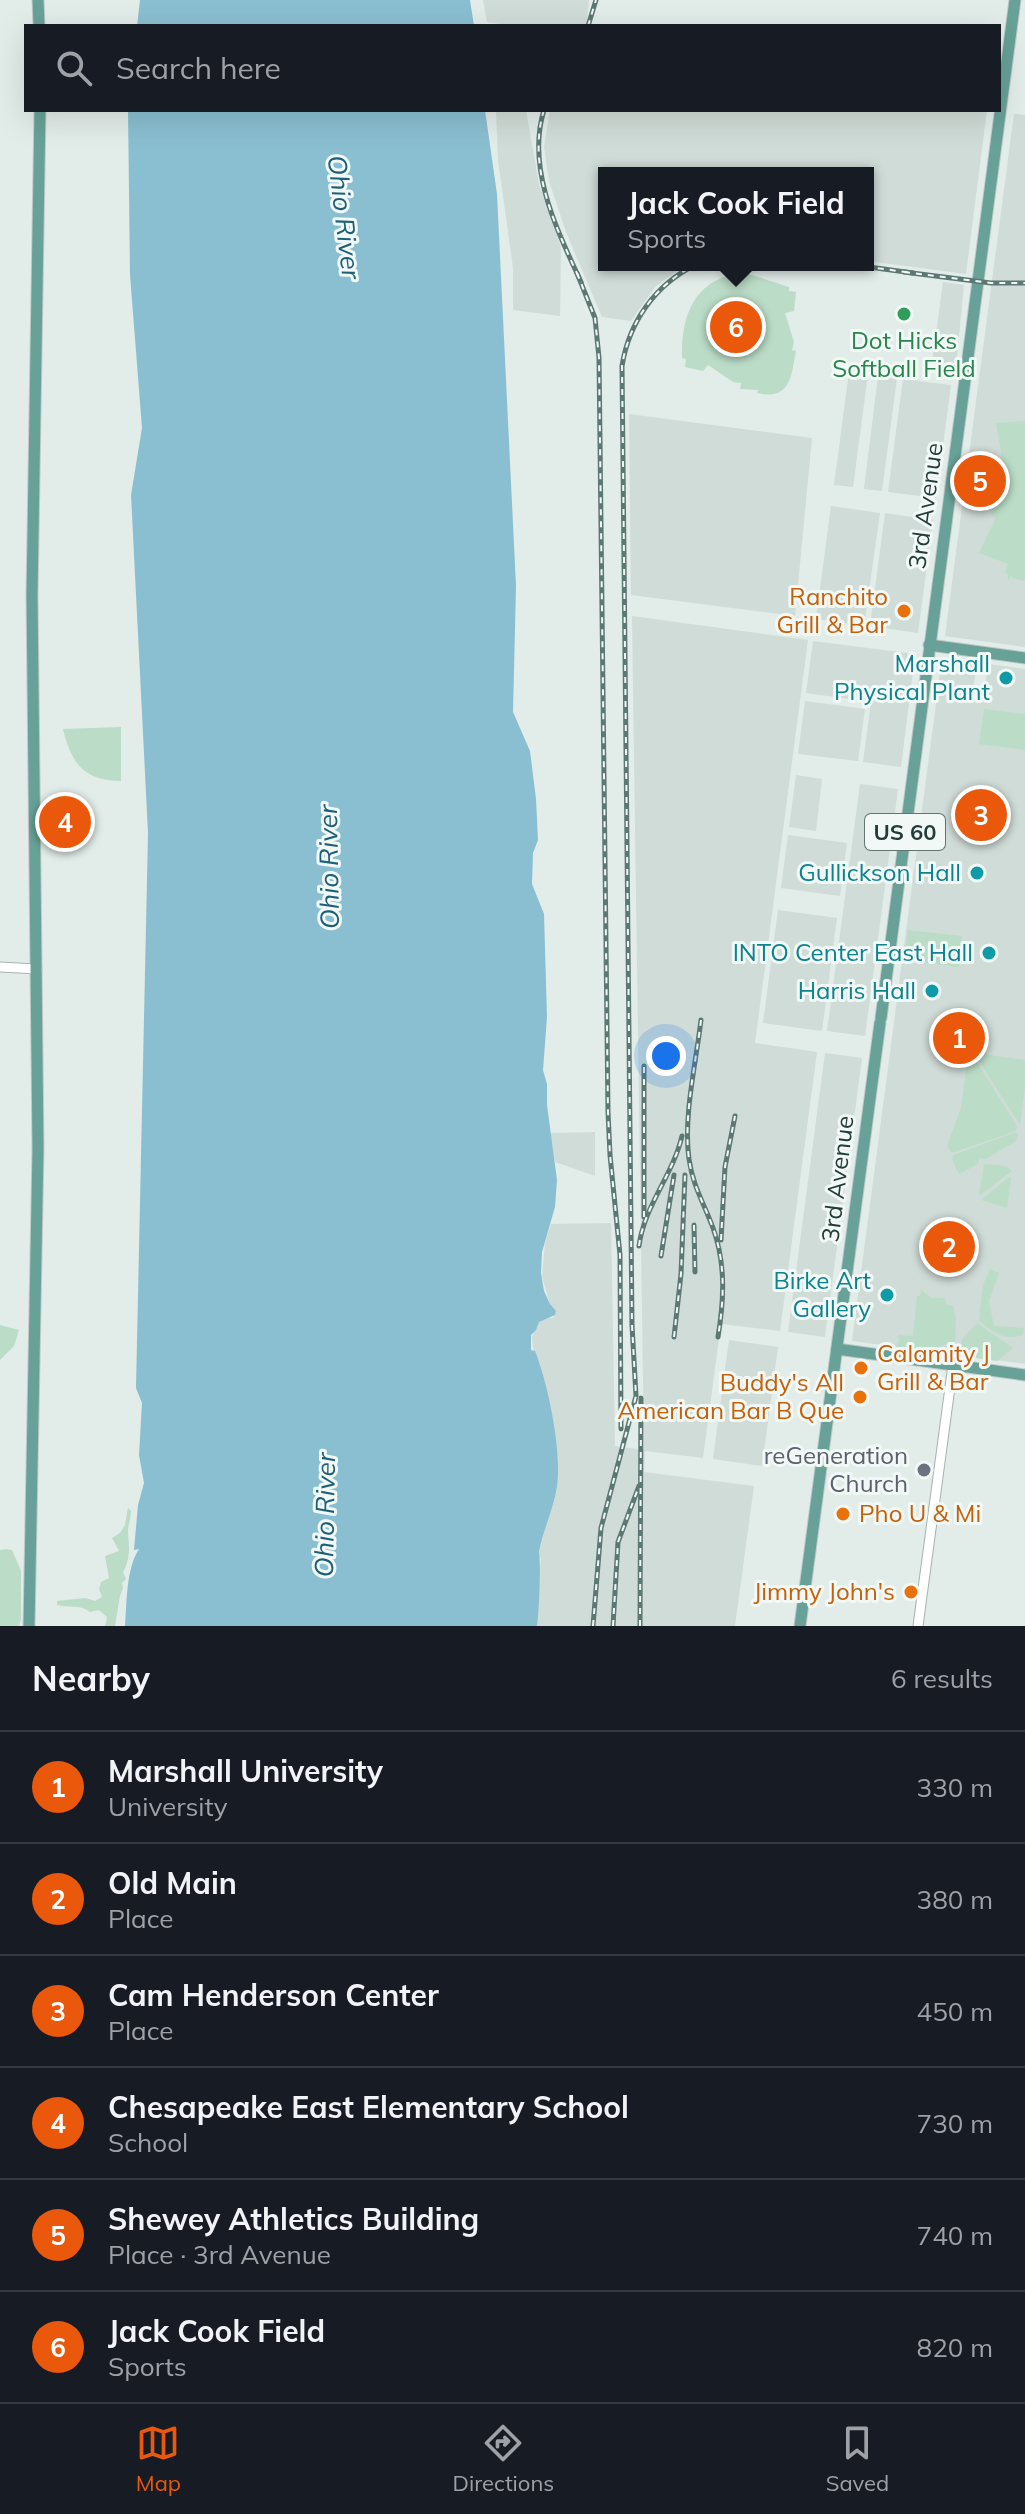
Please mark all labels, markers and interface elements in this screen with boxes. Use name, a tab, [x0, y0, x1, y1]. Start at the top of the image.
search box	[24, 24, 1001, 112]
icon: search	[52, 46, 96, 90]
text: Search here	[116, 49, 281, 87]
water label: Ohio River	[321, 153, 369, 282]
popup	[598, 167, 874, 271]
text: Jack Cook Field	[627, 184, 845, 222]
text: Sports	[627, 222, 706, 255]
pin: 6	[710, 297, 762, 357]
marker: Dot Hicks Softball Field	[895, 305, 913, 323]
place label: Dot Hicks Softball Field	[832, 325, 976, 383]
street label: 3rd Avenue	[901, 441, 949, 571]
pin: 5	[954, 451, 1006, 511]
place label: Ranchito Grill & Bar	[777, 581, 888, 639]
marker: Ranchito Grill & Bar	[895, 602, 913, 620]
place label: Marshall Physical Plant	[834, 648, 990, 706]
marker: Marshall Physical Plant	[997, 669, 1015, 687]
pin: 3	[955, 785, 1007, 845]
pin: 4	[39, 792, 91, 852]
water label: Ohio River	[311, 803, 346, 930]
road number: US 60	[865, 814, 945, 850]
place label: Gullickson Hall	[798, 857, 961, 887]
marker: Gullickson Hall	[968, 864, 986, 882]
place label: INTO Center East Hall	[733, 937, 973, 967]
marker: INTO Center East Hall	[980, 944, 998, 962]
place label: Harris Hall	[798, 975, 916, 1005]
marker: Harris Hall	[923, 982, 941, 1000]
pin: 1	[933, 1008, 985, 1068]
your location	[646, 1036, 686, 1076]
street label: 3rd Avenue	[814, 1114, 860, 1244]
pin: 2	[923, 1217, 975, 1277]
place label: Birke Art Gallery	[773, 1265, 871, 1323]
marker: Birke Art Gallery	[878, 1286, 896, 1304]
place label: Calamity J Grill & Bar	[877, 1338, 990, 1396]
marker: Calamity J Grill & Bar	[852, 1359, 870, 1377]
place label: Buddy's All American Bar B Que	[618, 1367, 844, 1425]
marker: Buddy's All American Bar B Que	[851, 1388, 869, 1406]
place label: reGeneration Church	[764, 1440, 908, 1498]
water label: Ohio River	[307, 1451, 342, 1578]
marker: reGeneration Church	[915, 1461, 933, 1479]
place label: Pho U & Mi	[859, 1498, 981, 1528]
marker: Pho U & Mi	[834, 1505, 852, 1523]
place label: Jimmy John's	[753, 1576, 895, 1606]
marker: Jimmy John's	[902, 1583, 920, 1601]
text: Nearby	[32, 1657, 150, 1700]
text: 6 results	[891, 1662, 993, 1695]
text: Marshall University	[108, 1752, 383, 1790]
text: 1	[50, 1771, 66, 1804]
text: 330 m	[917, 1771, 993, 1804]
text: University	[108, 1790, 228, 1823]
text: Old Main	[108, 1864, 237, 1902]
text: 2	[50, 1883, 66, 1916]
text: 380 m	[917, 1883, 993, 1916]
text: Place	[108, 1902, 173, 1935]
text: Cam Henderson Center	[108, 1976, 439, 2014]
text: 3	[50, 1995, 66, 2028]
text: 450 m	[917, 1995, 993, 2028]
text: Place	[108, 2014, 173, 2047]
text: Chesapeake East Elementary School	[108, 2088, 629, 2126]
text: 4	[50, 2107, 66, 2140]
text: 730 m	[917, 2107, 993, 2140]
text: School	[108, 2126, 188, 2159]
text: Shewey Athletics Building	[108, 2200, 479, 2238]
text: 5	[50, 2219, 66, 2252]
text: 740 m	[917, 2219, 993, 2252]
text: Place · 3rd Avenue	[108, 2238, 331, 2271]
text: Jack Cook Field	[108, 2312, 325, 2350]
text: 6	[50, 2331, 66, 2364]
text: 820 m	[917, 2331, 993, 2364]
text: Sports	[108, 2350, 187, 2383]
tab: Map	[136, 2421, 181, 2497]
tab: Directions	[453, 2421, 554, 2497]
tab: Saved	[826, 2421, 889, 2497]

